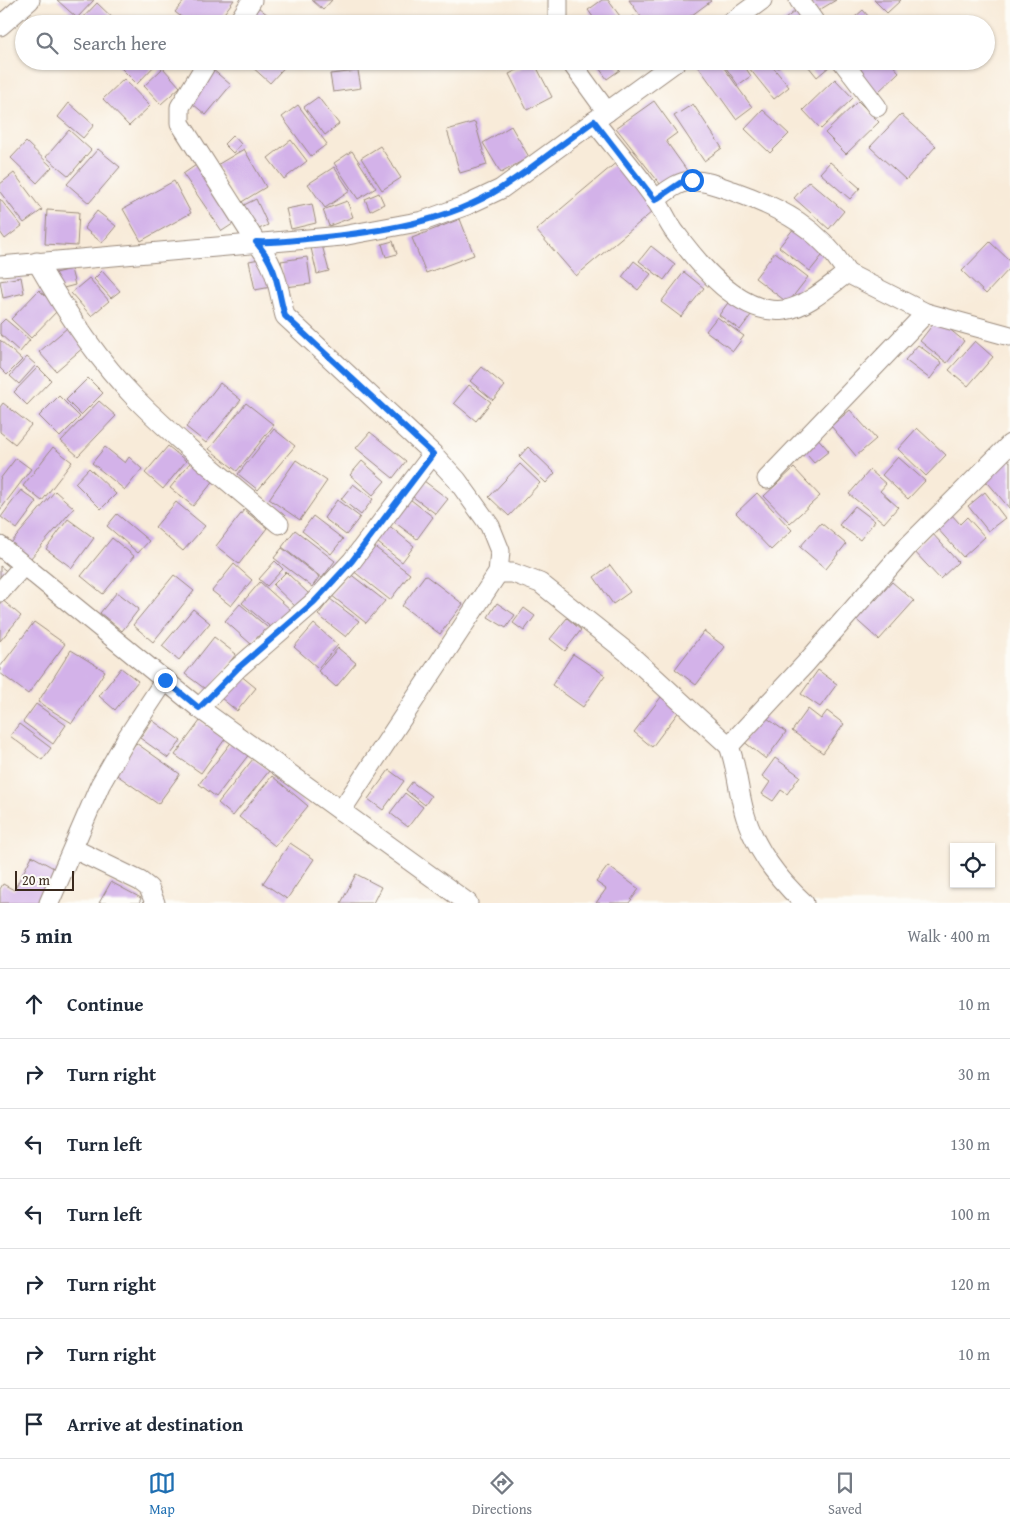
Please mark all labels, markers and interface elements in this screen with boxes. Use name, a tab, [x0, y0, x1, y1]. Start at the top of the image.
search box	[15, 15, 995, 70]
icon: search	[33, 29, 61, 57]
text: Search here	[73, 29, 167, 57]
route start	[681, 169, 704, 192]
route end	[154, 669, 177, 692]
map controls	[950, 843, 995, 888]
button: locate	[950, 843, 995, 888]
scale bar	[15, 868, 74, 891]
text: 20 m	[22, 870, 50, 890]
text: 5 min	[20, 920, 72, 951]
text: Walk · 400 m	[907, 924, 990, 948]
icon: ahead	[20, 990, 48, 1018]
text: Continue	[67, 990, 144, 1018]
text: 10 m	[958, 992, 990, 1016]
icon: right	[20, 1060, 48, 1088]
text: Turn right	[67, 1060, 156, 1088]
text: 30 m	[958, 1062, 990, 1086]
icon: left	[20, 1130, 48, 1158]
text: Turn left	[67, 1130, 142, 1158]
text: 130 m	[950, 1132, 990, 1156]
icon: left	[20, 1200, 48, 1228]
text: Turn left	[67, 1200, 142, 1228]
text: 100 m	[950, 1202, 990, 1226]
icon: right	[20, 1270, 48, 1298]
text: Turn right	[67, 1270, 156, 1298]
text: 120 m	[950, 1272, 990, 1296]
icon: right	[20, 1340, 48, 1368]
text: Turn right	[67, 1340, 156, 1368]
text: 10 m	[958, 1342, 990, 1366]
icon: arrive	[20, 1410, 48, 1438]
text: Arrive at destination	[67, 1410, 243, 1438]
tab: Map	[148, 1469, 176, 1519]
tab: Directions	[472, 1469, 532, 1519]
tab: Saved	[828, 1469, 862, 1519]

